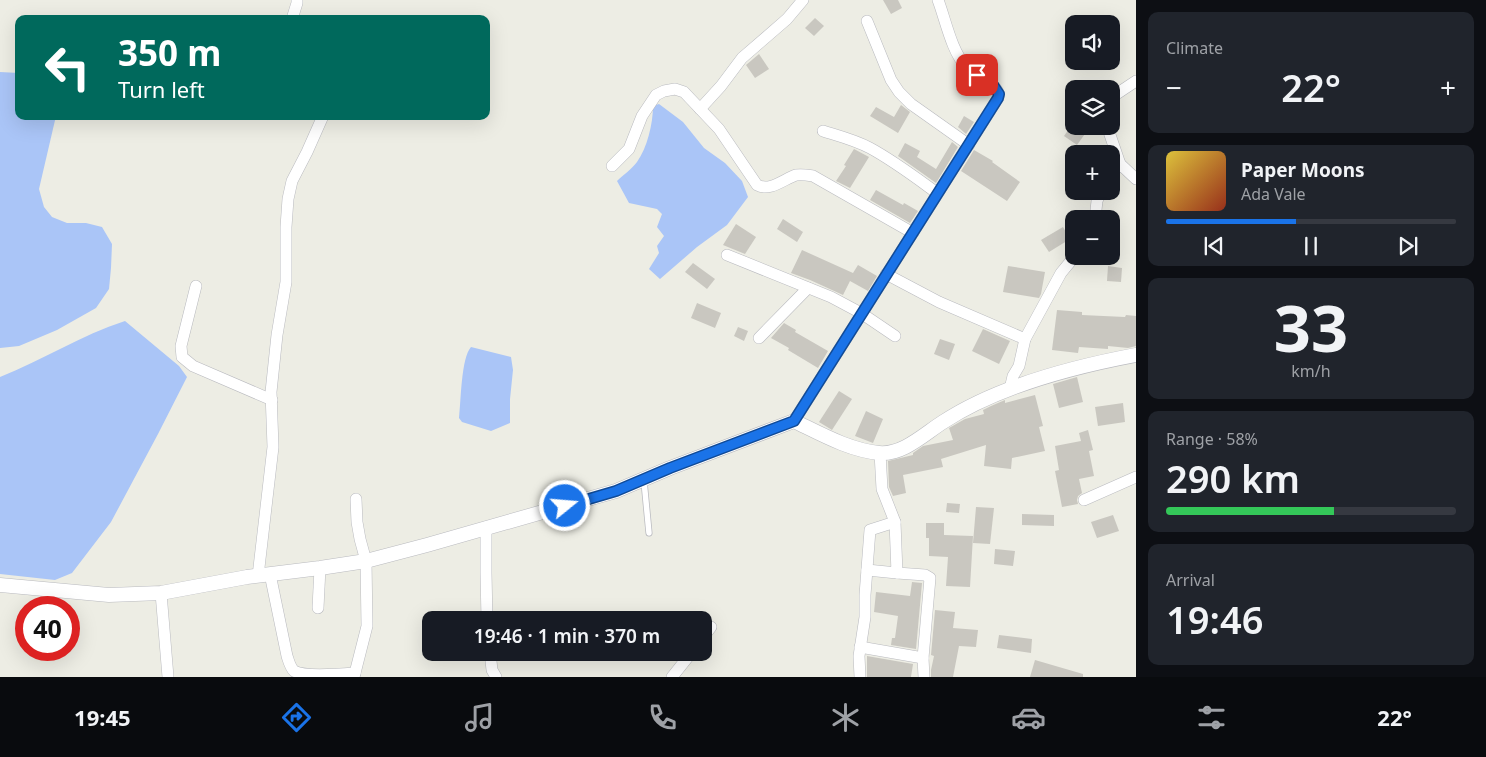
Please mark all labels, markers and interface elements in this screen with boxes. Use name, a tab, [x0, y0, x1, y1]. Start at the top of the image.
map controls	[1065, 15, 1120, 265]
button: sound	[1065, 15, 1120, 70]
text: 350 m	[118, 29, 221, 76]
icon: left	[35, 35, 100, 100]
text: Climate	[1166, 37, 1223, 59]
pin	[956, 54, 998, 96]
icon: arrive	[963, 61, 991, 89]
text: 22°	[1281, 61, 1341, 113]
text: −	[1166, 68, 1182, 106]
text: +	[1440, 68, 1456, 106]
text: Turn left	[118, 74, 205, 104]
button: layers	[1065, 80, 1120, 135]
button: +	[1065, 145, 1120, 200]
text: Paper Moons	[1241, 157, 1365, 183]
text: Ada Vale	[1241, 183, 1306, 205]
button: −	[1065, 210, 1120, 265]
icon: previous	[1200, 232, 1228, 260]
icon: pause	[1297, 232, 1325, 260]
icon: next	[1394, 232, 1422, 260]
text: 33	[1274, 283, 1348, 371]
text: km/h	[1291, 360, 1331, 382]
text: Range · 58%	[1166, 428, 1258, 450]
text: 290 km	[1166, 452, 1300, 504]
position arrow	[538, 479, 590, 531]
text: Arrival	[1166, 569, 1215, 591]
text: 19:46	[1166, 593, 1263, 645]
speed limit sign: 40	[15, 596, 80, 661]
text: 19:46 · 1 min · 370 m	[474, 623, 660, 649]
icon: directions	[279, 700, 314, 735]
icon: music	[462, 700, 497, 735]
icon: phone	[645, 700, 680, 735]
icon: climate	[828, 700, 863, 735]
icon: car	[1011, 700, 1046, 735]
icon: filters	[1194, 700, 1229, 735]
text: 19:45	[74, 702, 131, 732]
text: 22°	[1377, 702, 1412, 732]

